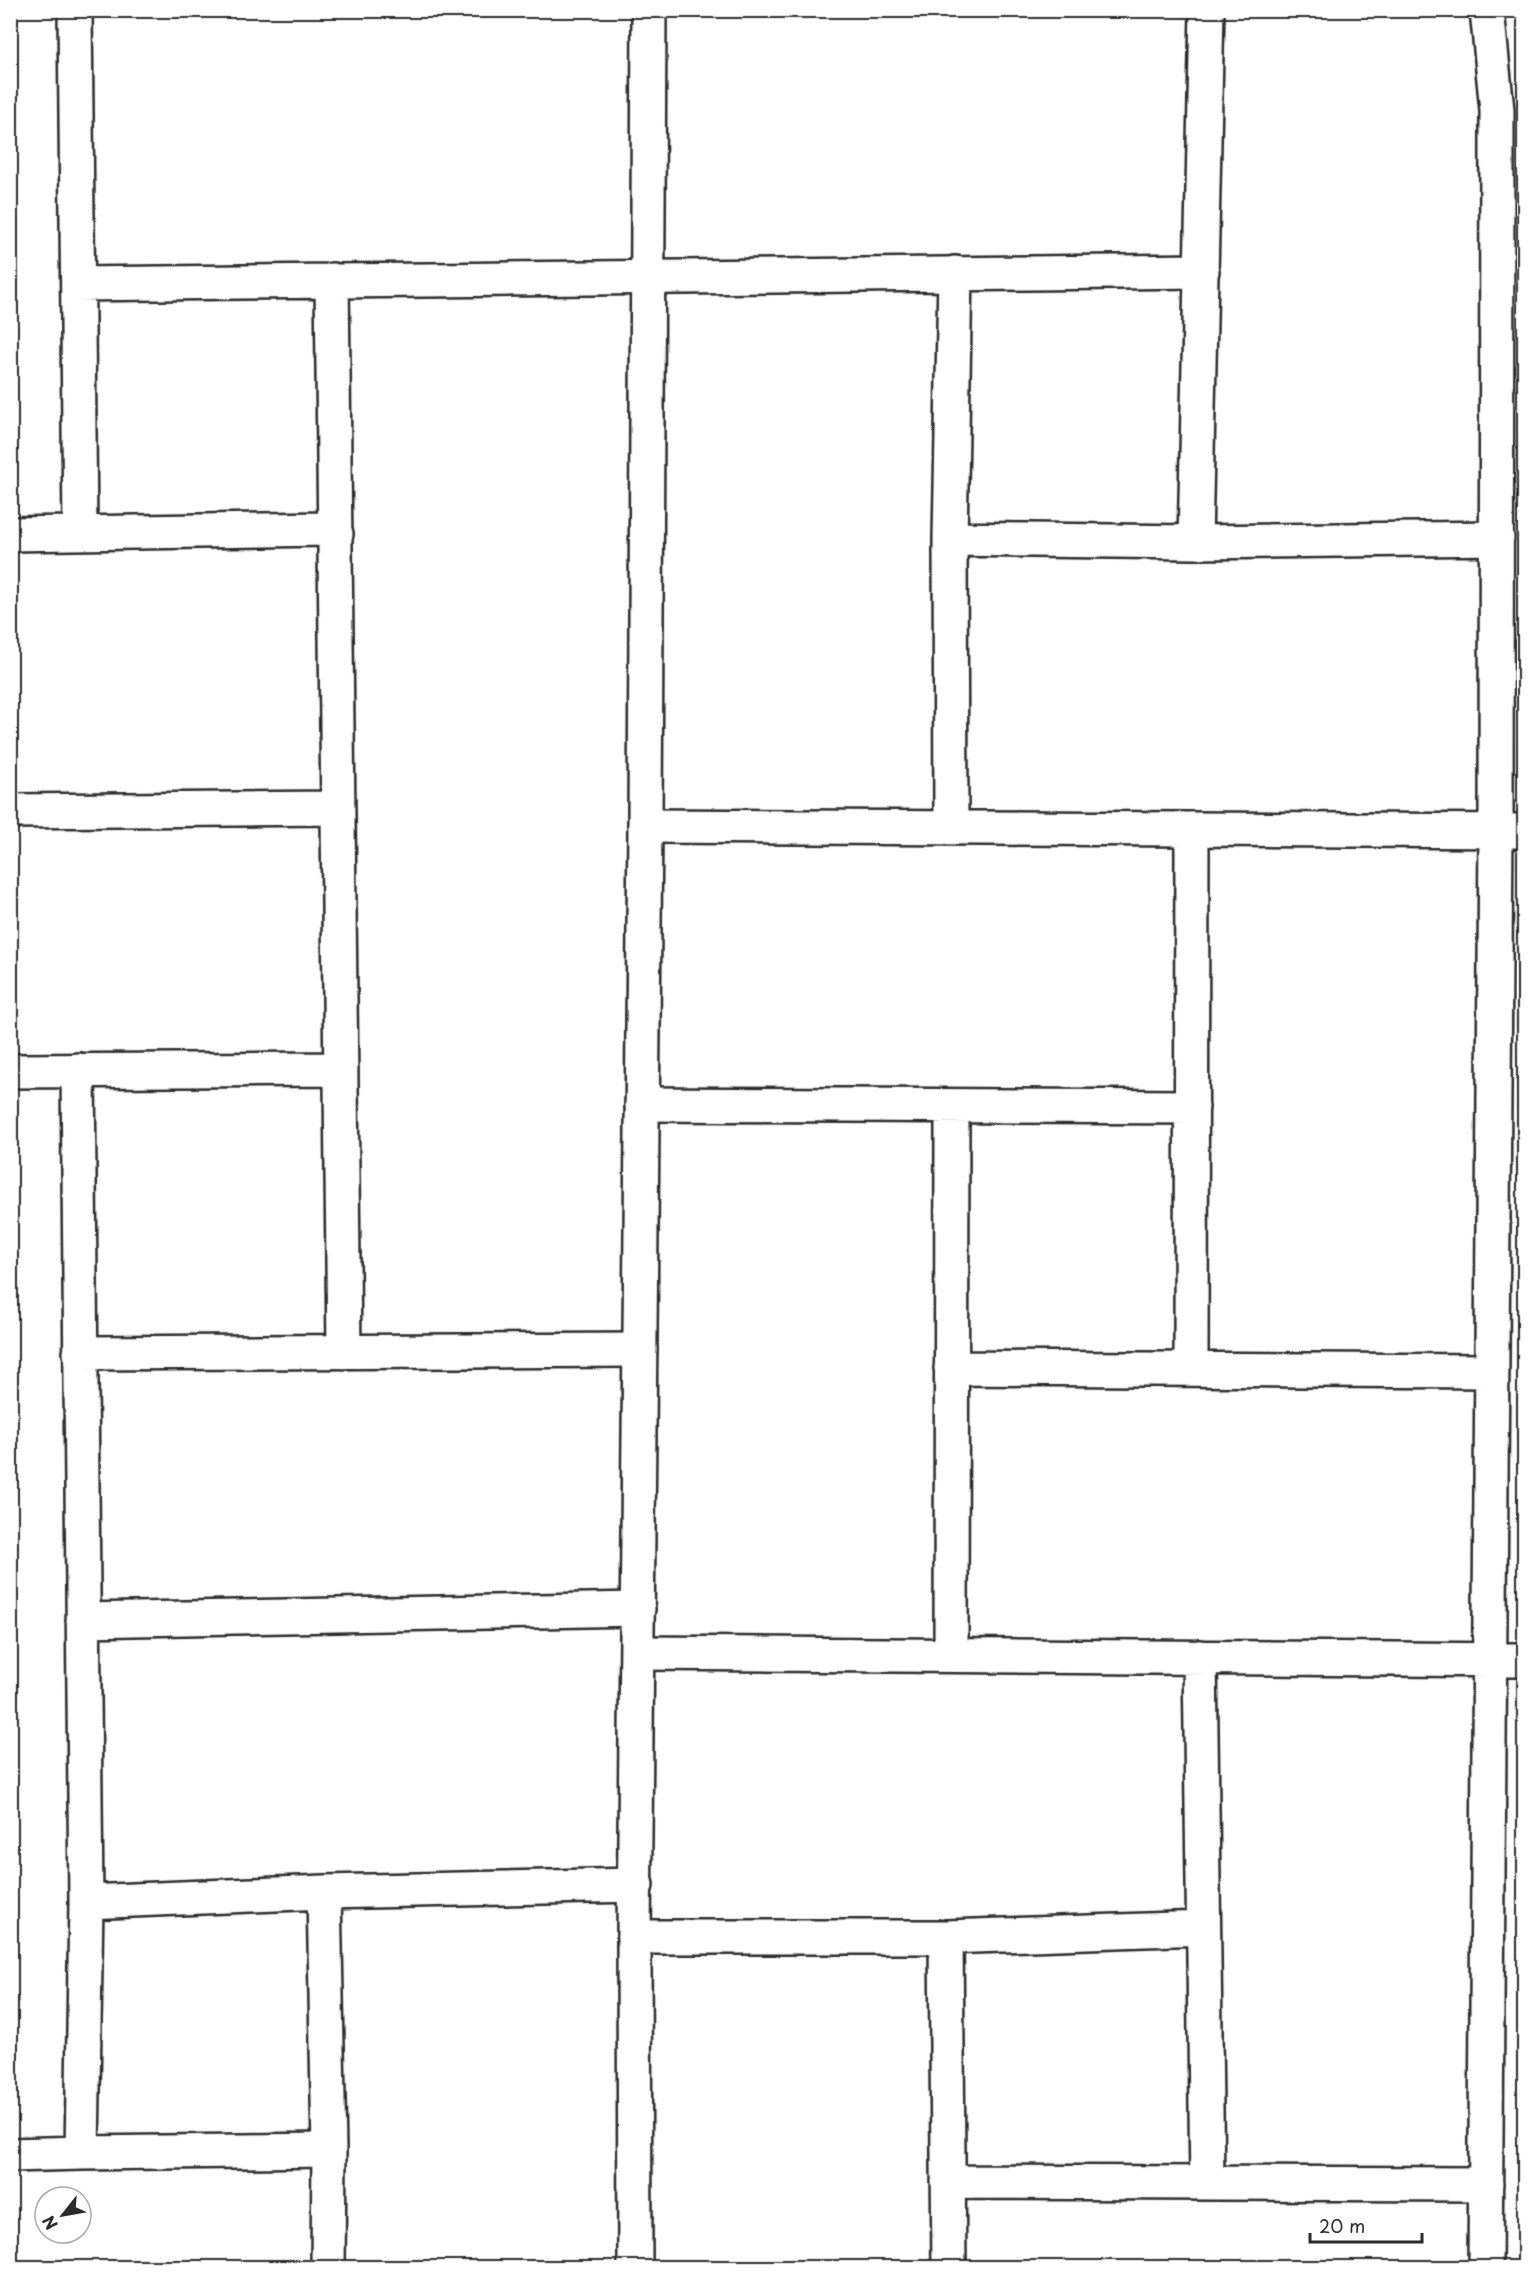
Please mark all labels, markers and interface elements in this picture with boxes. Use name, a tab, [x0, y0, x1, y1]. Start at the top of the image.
north arrow	[33, 2185, 93, 2245]
scale bar	[1310, 2206, 1422, 2244]
text: N	[36, 2212, 63, 2235]
text: 20 m	[1319, 2212, 1365, 2239]

